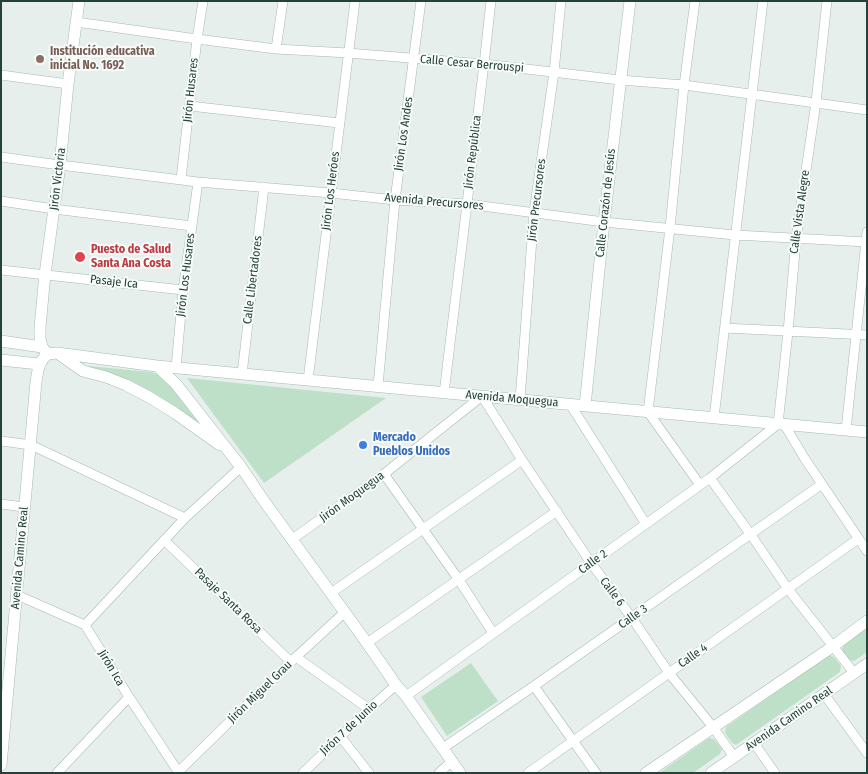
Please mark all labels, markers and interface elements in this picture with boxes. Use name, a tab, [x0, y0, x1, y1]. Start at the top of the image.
place label: Institución educativa inicial No. 1692	[50, 45, 155, 73]
street label: Calle Cesar Berrouspi	[420, 52, 524, 76]
marker: Institución educativa inicial No. 1692	[34, 53, 46, 65]
street label: Jirón Husares	[180, 57, 202, 123]
street label: Jirón Los Andes	[392, 96, 416, 172]
street label: Jirón República	[461, 114, 485, 190]
street label: Jirón Victoria	[47, 147, 69, 211]
street label: Calle Corazón de Jesús	[593, 148, 619, 258]
street label: Jirón Los Heróes	[319, 151, 343, 231]
street label: Jirón Precursores	[525, 158, 549, 242]
street label: Calle Vista Alegre	[787, 169, 813, 255]
street label: Avenida Precursores	[384, 190, 484, 214]
street label: Jirón Los Husares	[174, 232, 198, 318]
street label: Calle Libertadores	[240, 235, 266, 325]
place label: Puesto de Salud Santa Ana Costa	[91, 243, 171, 271]
marker: Puesto de Salud Santa Ana Costa	[73, 250, 87, 264]
street label: Pasaje Ica	[89, 272, 139, 292]
street label: Avenida Moquegua	[465, 388, 559, 410]
place label: Mercado Pueblos Unidos	[373, 431, 450, 459]
marker: Mercado Pueblos Unidos	[357, 439, 369, 451]
street label: Jirón Moquegua	[317, 469, 387, 525]
street label: Avenida Camino Real	[8, 506, 32, 610]
street label: Calle 2	[576, 547, 610, 577]
street label: Pasaje Santa Rosa	[191, 565, 265, 637]
street label: Calle 6	[596, 575, 628, 609]
street label: Calle 3	[616, 602, 650, 632]
street label: Calle 4	[676, 641, 710, 671]
street label: Jirón Ica	[95, 647, 127, 689]
street label: Jirón Miguel Grau	[225, 658, 295, 726]
street label: Avenida Camino Real	[743, 684, 835, 754]
street label: Jirón 7 de Junio	[317, 698, 381, 758]

